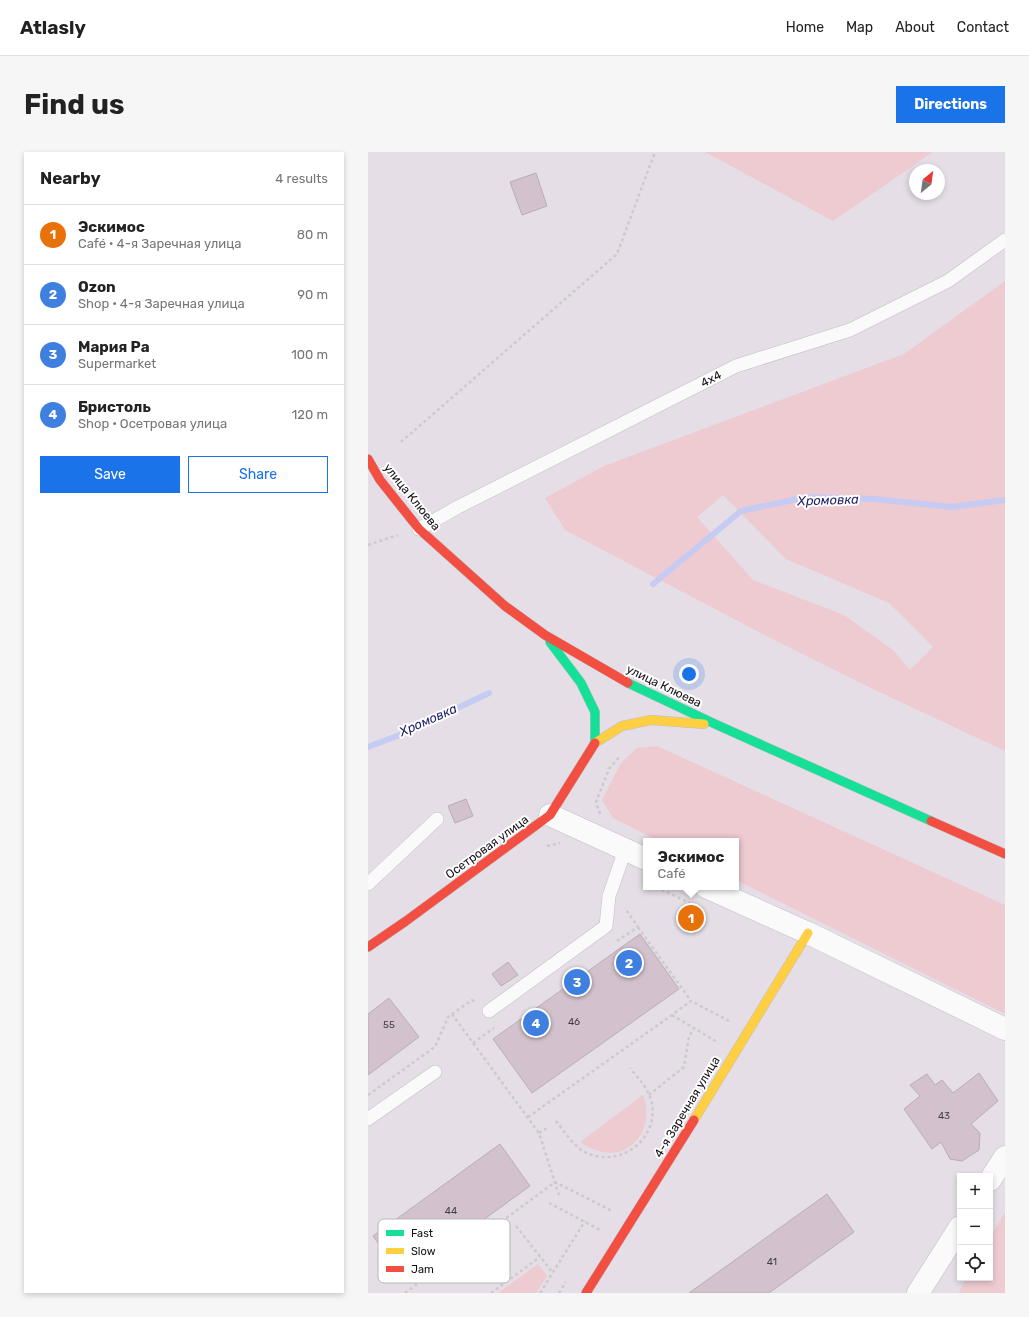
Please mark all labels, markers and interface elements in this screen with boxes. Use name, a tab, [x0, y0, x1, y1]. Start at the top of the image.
text: Atlasly	[20, 16, 86, 39]
text: Home	[786, 19, 824, 36]
text: Map	[846, 19, 873, 36]
text: About	[895, 19, 935, 36]
text: Contact	[957, 19, 1009, 36]
button: Directions	[896, 86, 1005, 123]
text: Find us	[24, 88, 124, 121]
north arrow	[909, 164, 945, 200]
text: Nearby	[40, 168, 101, 188]
text: 4 results	[275, 171, 328, 186]
text: Эскимос	[78, 218, 145, 236]
text: 1	[50, 227, 56, 242]
text: 80 m	[297, 227, 328, 242]
text: Café · 4-я Заречная улица	[78, 236, 241, 251]
text: Ozon	[78, 278, 116, 296]
text: 2	[49, 287, 57, 302]
text: 90 m	[297, 287, 328, 302]
text: Shop · 4-я Заречная улица	[78, 296, 245, 311]
text: Мария Ра	[78, 338, 150, 356]
text: 3	[49, 347, 57, 362]
text: 100 m	[291, 347, 328, 362]
text: Supermarket	[78, 356, 156, 371]
street label: 4x4	[698, 368, 724, 390]
text: Бристоль	[78, 398, 151, 416]
text: 4	[49, 407, 57, 422]
text: 120 m	[292, 407, 328, 422]
text: Shop · Осетровая улица	[78, 416, 227, 431]
button: Save	[40, 456, 180, 493]
button: Share	[188, 456, 328, 493]
street label: улица Клюева	[381, 461, 443, 533]
water label: Хромовка	[796, 491, 859, 509]
street label: улица Клюева	[624, 662, 704, 710]
your location	[679, 664, 699, 684]
water label: Хромовка	[396, 700, 459, 740]
street label: Осетровая улица	[443, 812, 531, 882]
popup	[643, 838, 739, 890]
text: Эскимос	[658, 848, 724, 866]
text: Café	[658, 866, 686, 881]
pin: 1	[678, 903, 704, 933]
pin: 2	[616, 948, 642, 978]
pin: 3	[564, 967, 590, 997]
pin: 4	[523, 1008, 549, 1038]
house number: 46	[568, 1016, 580, 1028]
house number: 55	[383, 1019, 395, 1031]
street label: 4-я Заречная улица	[651, 1054, 723, 1160]
house number: 43	[938, 1110, 950, 1122]
map controls	[957, 1173, 993, 1281]
button: +	[957, 1173, 993, 1209]
house number: 44	[445, 1205, 457, 1217]
button: −	[957, 1209, 993, 1245]
legend	[378, 1219, 510, 1283]
text: Fast	[411, 1227, 434, 1240]
text: Slow	[411, 1245, 436, 1258]
button: locate	[957, 1245, 993, 1281]
house number: 41	[767, 1256, 777, 1268]
text: Jam	[411, 1263, 434, 1276]

